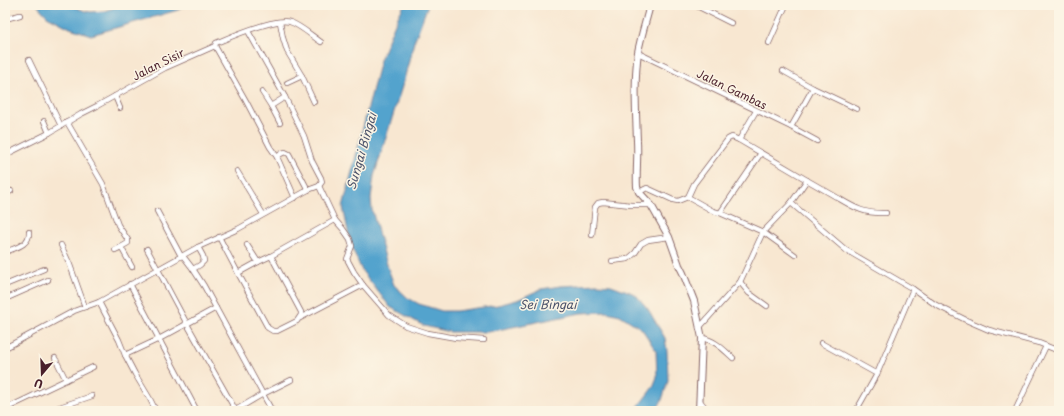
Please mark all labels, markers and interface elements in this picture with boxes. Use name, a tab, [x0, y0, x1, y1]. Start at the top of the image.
street label: Jalan Sisir	[129, 44, 187, 84]
street label: Jalan Gambas	[694, 65, 770, 113]
water label: Sungai Bingai	[341, 109, 381, 191]
water label: Sei Bingai	[519, 295, 578, 313]
north arrow	[22, 354, 62, 394]
text: U	[32, 375, 45, 393]

